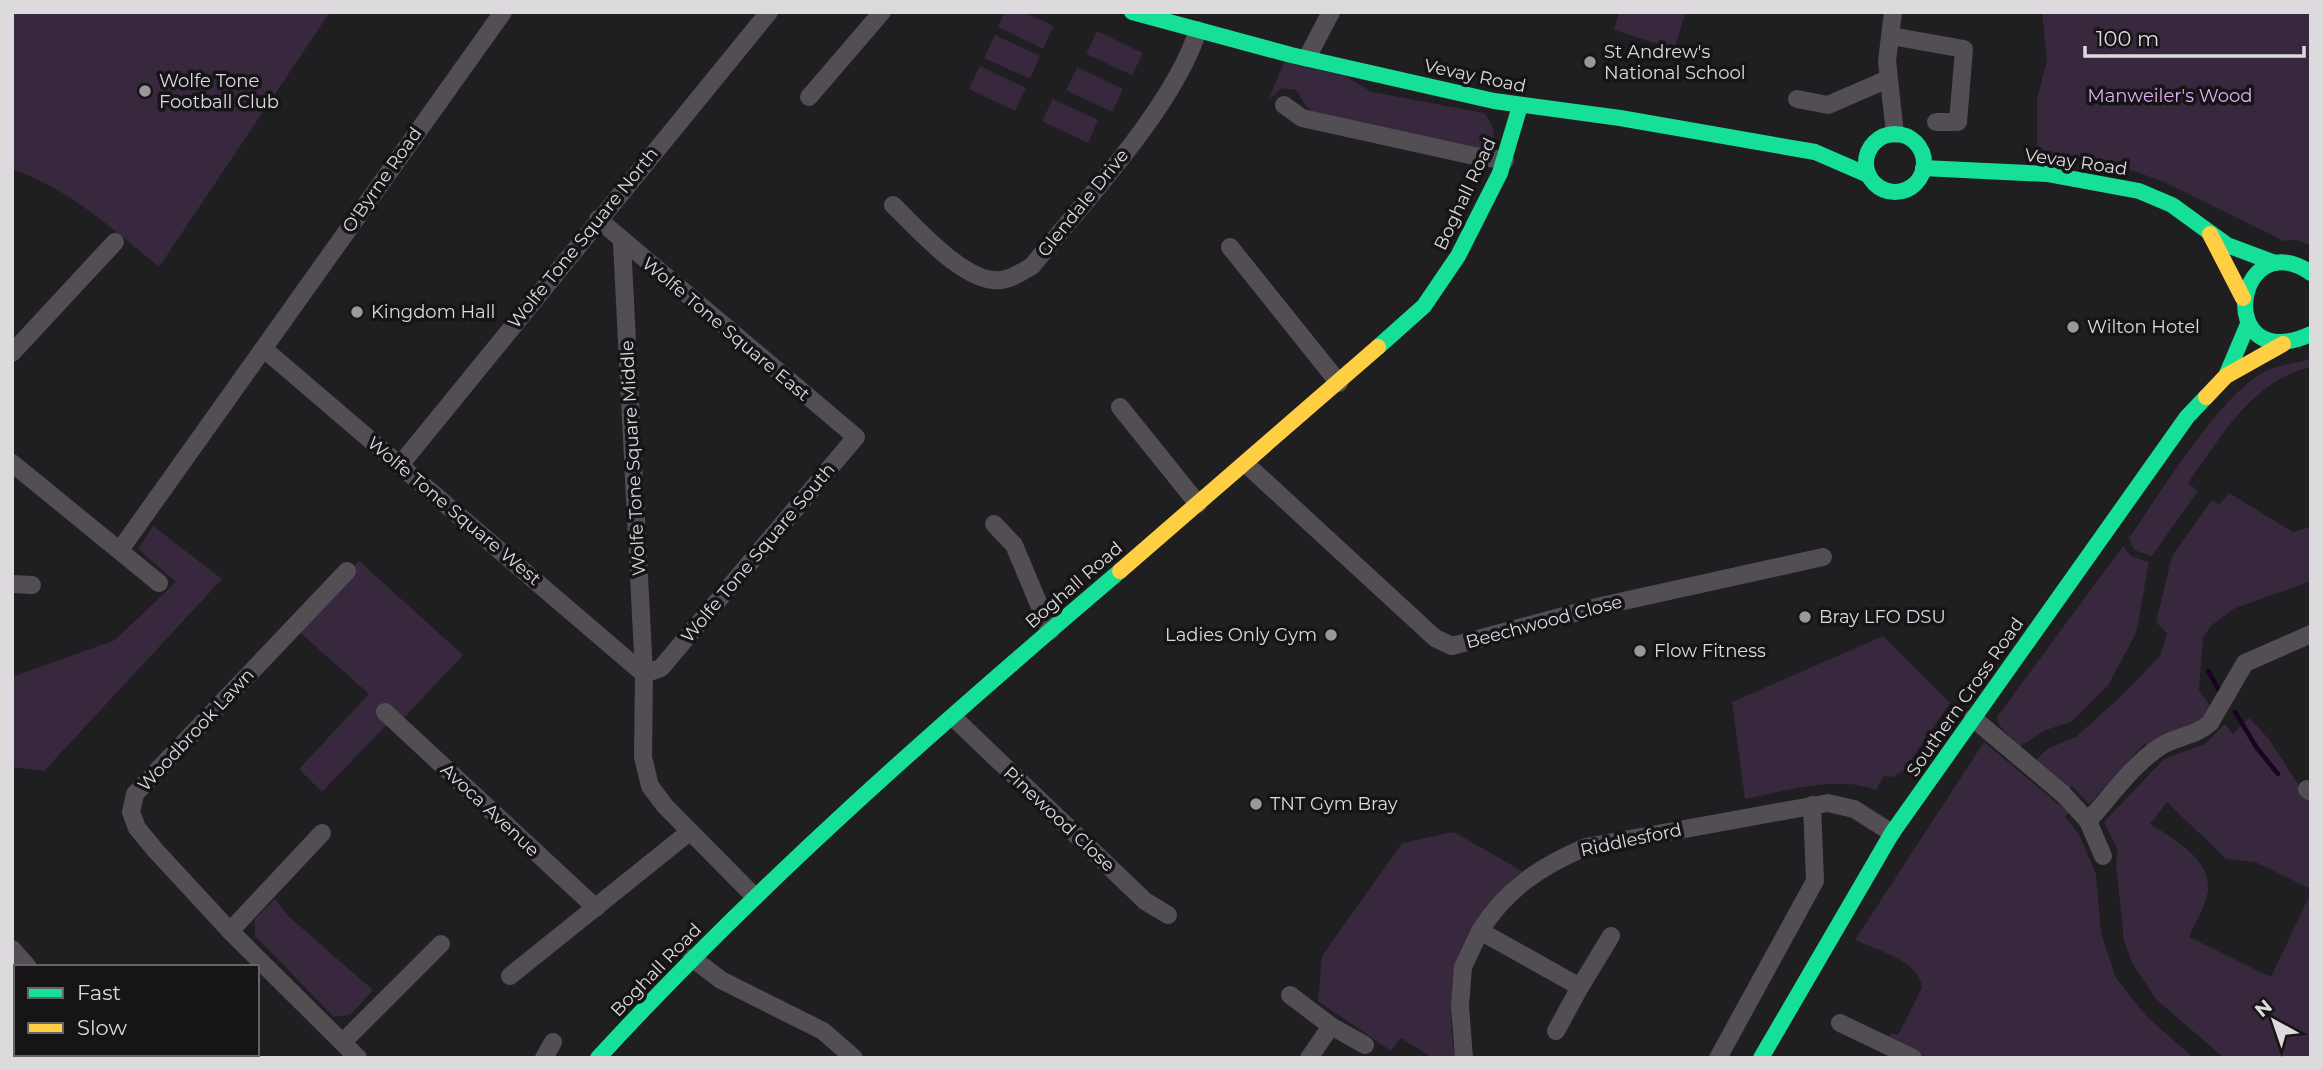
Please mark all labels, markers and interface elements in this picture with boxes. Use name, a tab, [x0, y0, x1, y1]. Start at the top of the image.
scale bar	[2085, 14, 2304, 58]
text: 100 m	[2096, 26, 2159, 51]
place label: St Andrew's National School	[1604, 41, 1746, 84]
street label: Vevay Road	[1422, 54, 1528, 98]
marker: St Andrew's National School	[1582, 54, 1598, 70]
place label: Wolfe Tone Football Club	[159, 70, 279, 113]
marker: Wolfe Tone Football Club	[137, 83, 153, 99]
park label: Manweiler's Wood	[2088, 85, 2252, 107]
street label: O'Byrne Road	[338, 123, 426, 237]
street label: Boghall Road	[1429, 134, 1501, 254]
street label: Wolfe Tone Square North	[503, 143, 663, 333]
street label: Vevay Road	[2023, 144, 2129, 180]
street label: Glendale Drive	[1033, 145, 1133, 261]
street label: Wolfe Tone Square East	[638, 252, 814, 406]
place label: Kingdom Hall	[371, 301, 495, 323]
marker: Kingdom Hall	[349, 304, 365, 320]
place label: Wilton Hotel	[2087, 316, 2200, 338]
marker: Wilton Hotel	[2065, 319, 2081, 335]
street label: Wolfe Tone Square Middle	[616, 340, 650, 576]
street label: Wolfe Tone Square West	[363, 432, 545, 590]
street label: Wolfe Tone Square South	[676, 459, 840, 647]
street label: Boghall Road	[1021, 537, 1127, 633]
street label: Beechwood Close	[1463, 591, 1625, 653]
place label: Bray LFO DSU	[1819, 606, 1946, 628]
marker: Bray LFO DSU	[1797, 609, 1813, 625]
street label: Southern Cross Road	[1902, 613, 2028, 781]
place label: Ladies Only Gym	[1165, 624, 1317, 646]
marker: Ladies Only Gym	[1323, 627, 1339, 643]
place label: Flow Fitness	[1654, 640, 1766, 662]
marker: Flow Fitness	[1632, 643, 1648, 659]
street label: Woodbrook Lawn	[133, 664, 259, 796]
street label: Avoca Avenue	[436, 759, 544, 861]
street label: Pinewood Close	[999, 762, 1119, 876]
place label: TNT Gym Bray	[1270, 793, 1398, 815]
marker: TNT Gym Bray	[1248, 796, 1264, 812]
street label: Riddlesford	[1578, 819, 1684, 861]
street label: Boghall Road	[606, 919, 706, 1021]
legend	[14, 965, 259, 1056]
text: Fast	[77, 980, 121, 1005]
north arrow	[2239, 986, 2309, 1056]
text: N	[2250, 995, 2277, 1022]
text: Slow	[77, 1015, 127, 1040]

